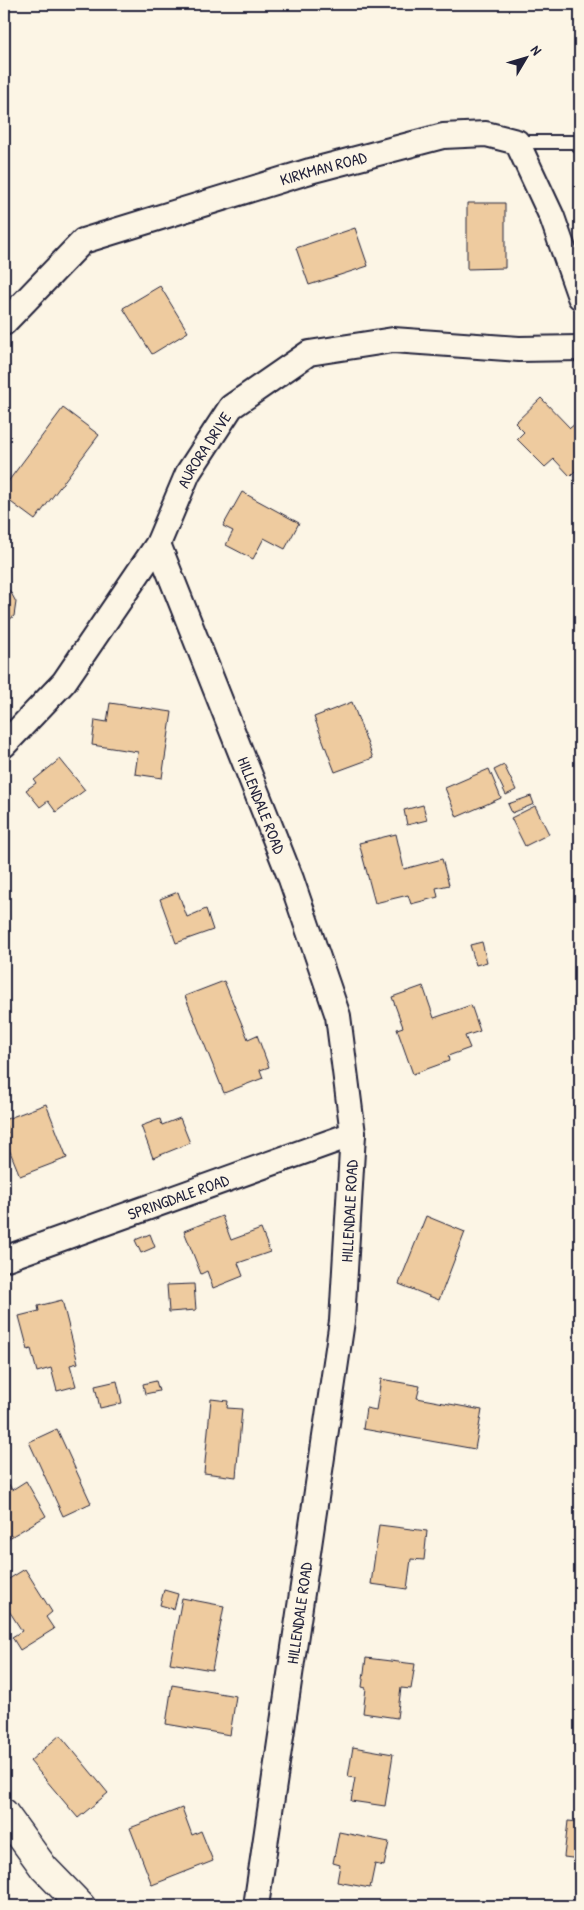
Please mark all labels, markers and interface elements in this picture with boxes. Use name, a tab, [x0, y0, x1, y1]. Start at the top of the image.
north arrow	[502, 32, 552, 82]
text: N	[527, 41, 547, 59]
street label: KIRKMAN ROAD	[277, 145, 369, 191]
street label: AURORA DRIVE	[172, 407, 236, 491]
street label: HILLENDALE ROAD	[233, 753, 291, 857]
street label: HILLENDALE ROAD	[335, 1159, 363, 1263]
street label: SPRINGDALE ROAD	[125, 1168, 232, 1225]
street label: HILLENDALE ROAD	[281, 1560, 317, 1665]

